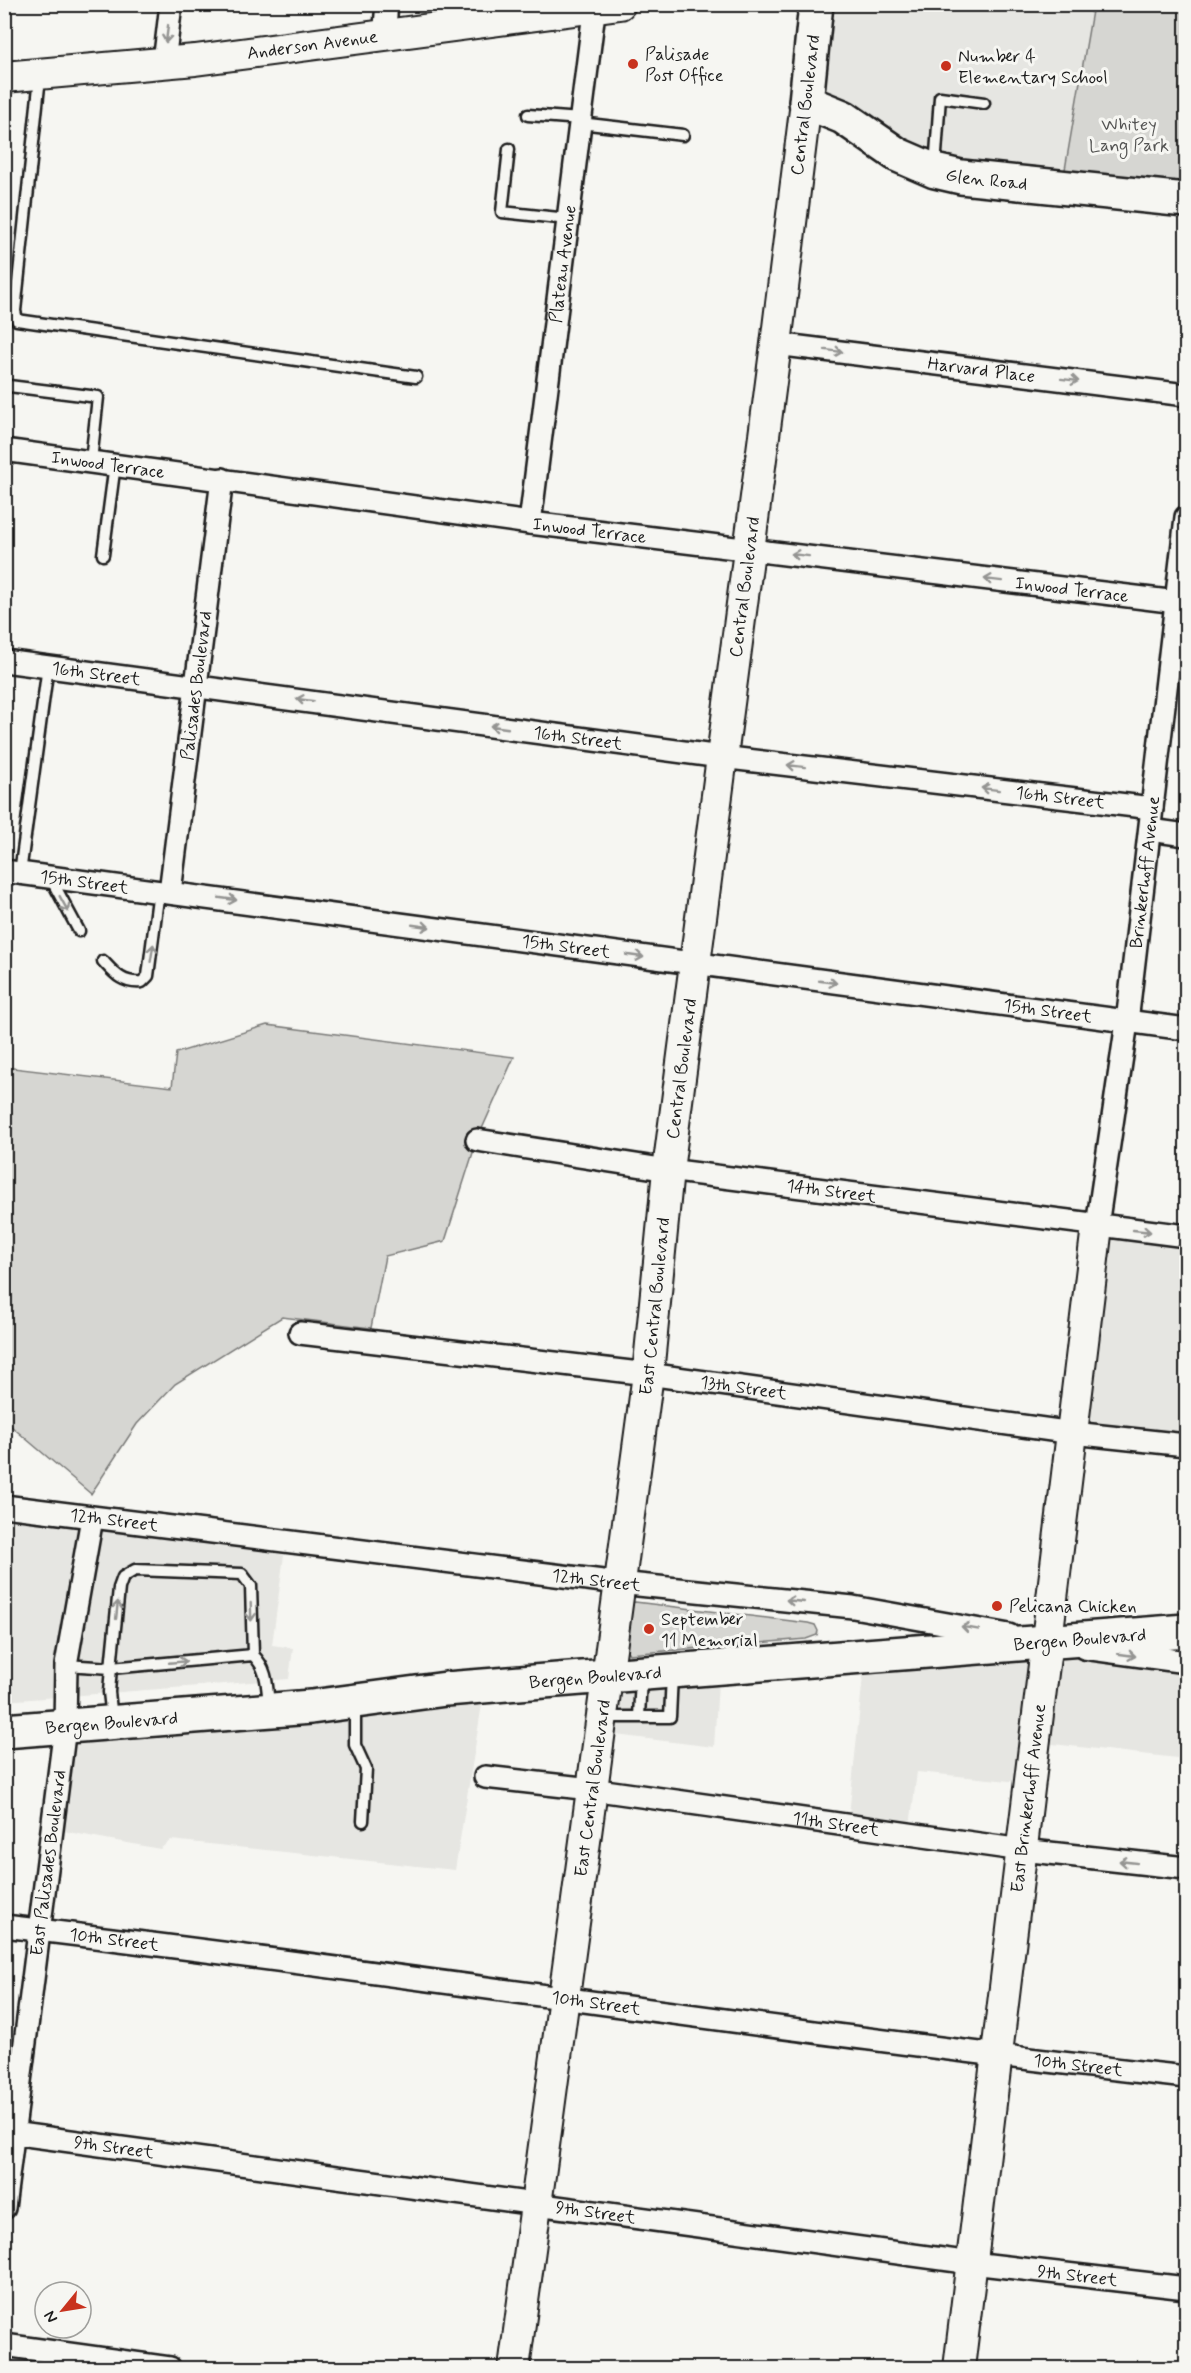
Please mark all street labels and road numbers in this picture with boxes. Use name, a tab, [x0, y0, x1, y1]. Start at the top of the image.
street label: Anderson Avenue	[246, 25, 379, 66]
street label: Central Boulevard	[785, 33, 827, 177]
street label: Glen Road	[943, 163, 1028, 197]
street label: Plateau Avenue	[544, 204, 583, 324]
street label: Harvard Place	[926, 352, 1036, 389]
street label: Inwood Terrace	[50, 446, 166, 485]
street label: Inwood Terrace	[531, 512, 648, 550]
street label: Central Boulevard	[724, 515, 766, 659]
street label: Inwood Terrace	[1014, 571, 1130, 609]
street label: Palisades Boulevard	[176, 610, 218, 762]
street label: 16th Street	[50, 656, 142, 692]
street label: 16th Street	[532, 721, 624, 757]
street label: 16th Street	[1014, 781, 1106, 815]
street label: Brinkerhoff Avenue	[1125, 795, 1166, 950]
street label: 15th Street	[38, 865, 130, 901]
street label: 15th Street	[520, 929, 612, 965]
street label: 15th Street	[1002, 994, 1094, 1029]
street label: Central Boulevard	[661, 997, 703, 1141]
street label: 14th Street	[785, 1174, 878, 1209]
street label: East Central Boulevard	[634, 1216, 676, 1397]
street label: 13th Street	[699, 1370, 789, 1406]
street label: 12th Street	[68, 1503, 160, 1538]
street label: 12th Street	[551, 1564, 642, 1598]
street label: Bergen Boulevard	[1013, 1623, 1147, 1657]
street label: Bergen Boulevard	[528, 1661, 663, 1695]
street label: East Central Boulevard	[569, 1698, 617, 1878]
street label: East Brinkerhoff Avenue	[1006, 1702, 1052, 1894]
street label: Bergen Boulevard	[44, 1706, 179, 1741]
street label: East Palisades Boulevard	[25, 1769, 72, 1957]
street label: 11th Street	[791, 1807, 881, 1843]
street label: 10th Street	[68, 1923, 161, 1958]
street label: 10th Street	[550, 1986, 643, 2022]
street label: 10th Street	[1032, 2049, 1124, 2083]
street label: 9th Street	[72, 2131, 156, 2165]
street label: 9th Street	[554, 2196, 637, 2230]
street label: 9th Street	[1036, 2260, 1119, 2293]

